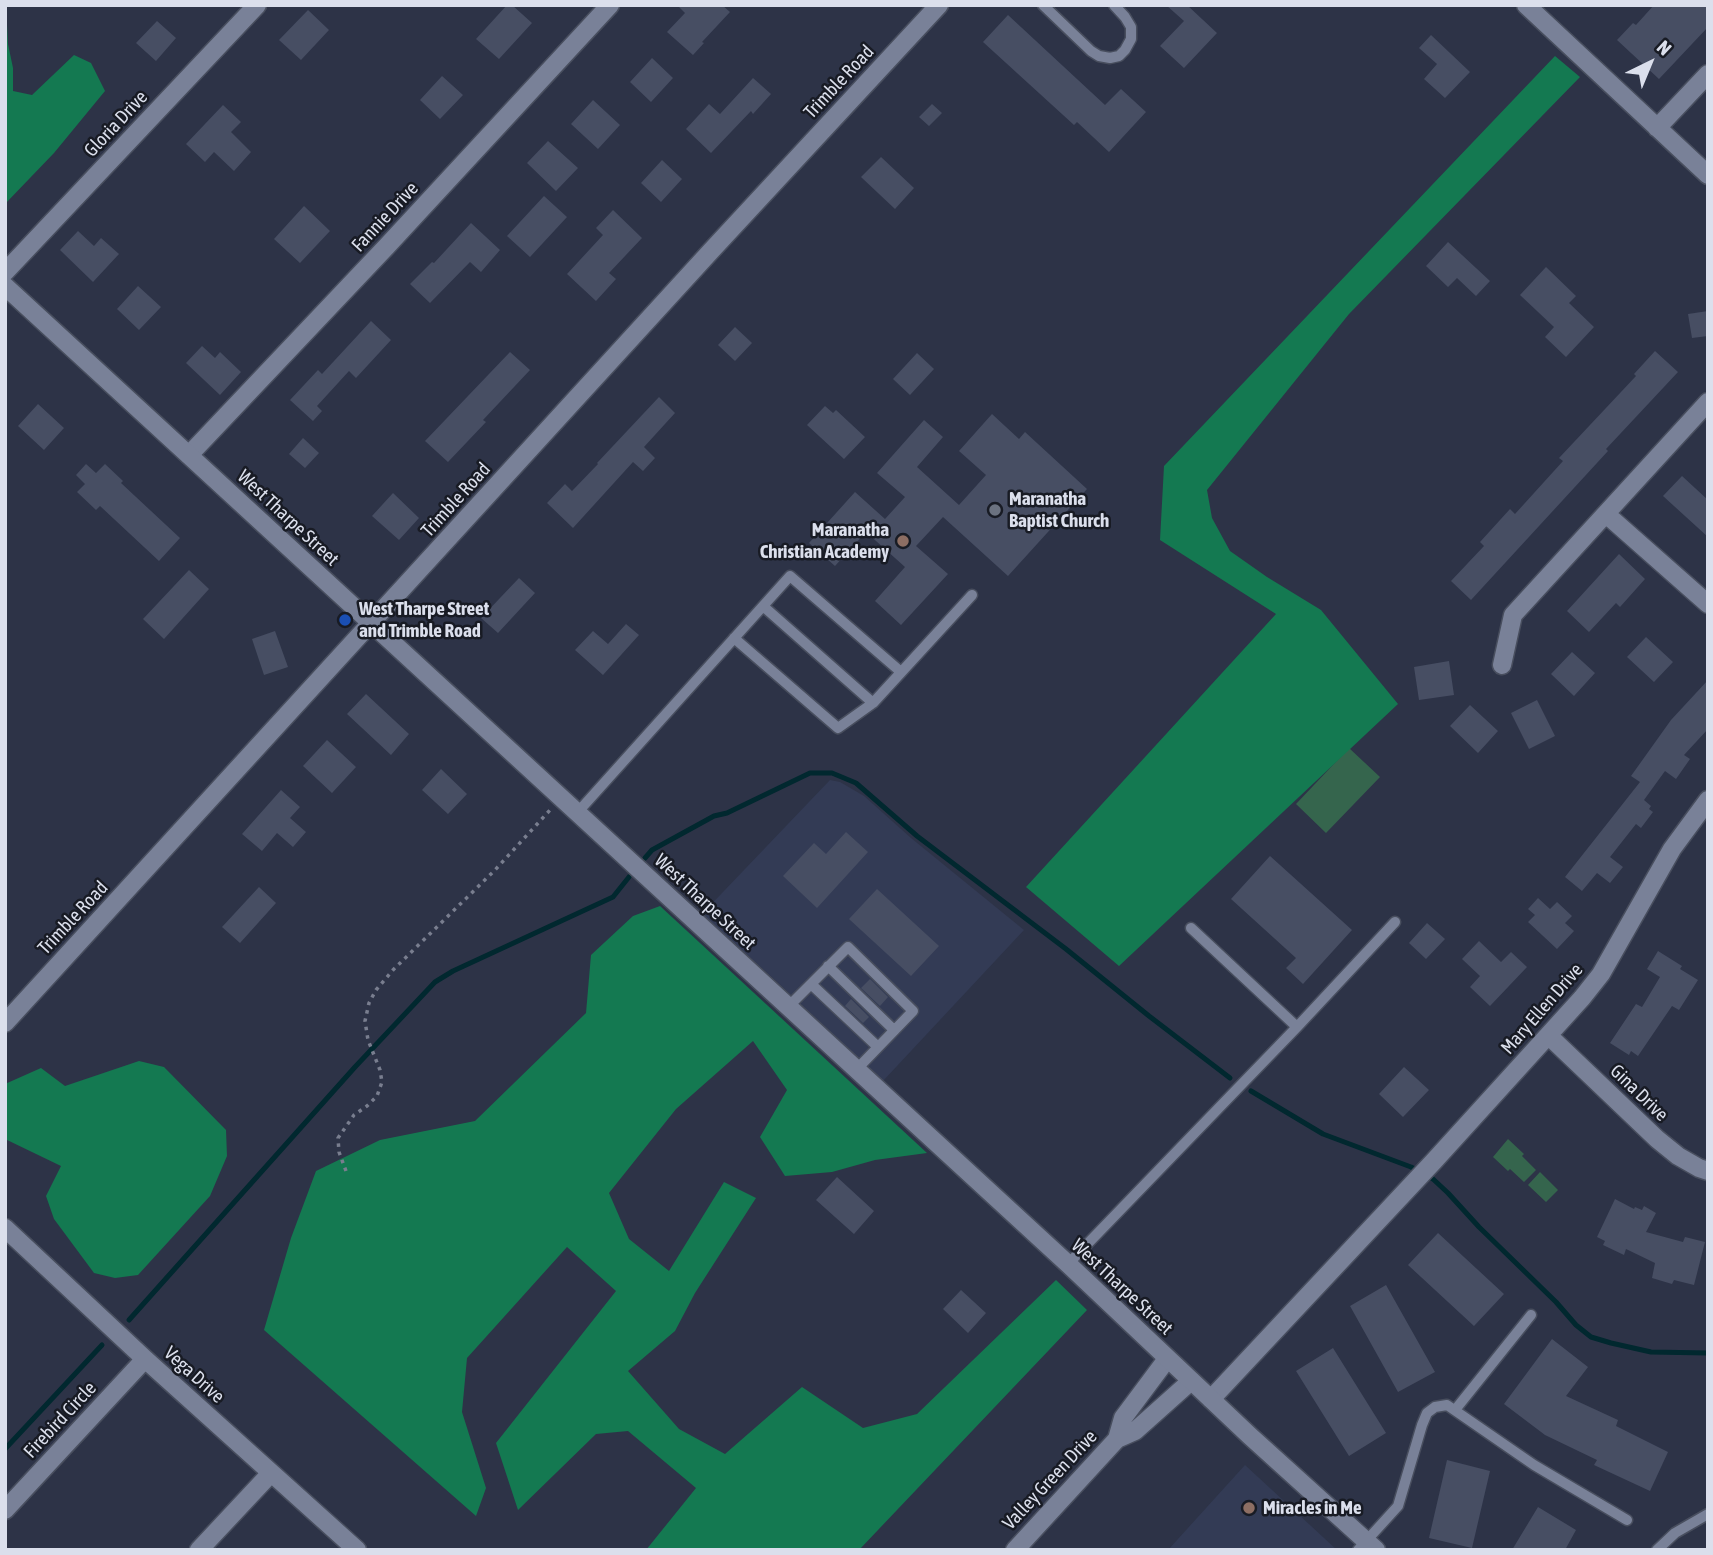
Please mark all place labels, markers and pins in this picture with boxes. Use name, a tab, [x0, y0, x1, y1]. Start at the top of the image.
place label: Maranatha Baptist Church	[1009, 488, 1109, 532]
marker: Maranatha Baptist Church	[987, 502, 1003, 518]
place label: Maranatha Christian Academy	[760, 519, 889, 563]
marker: Maranatha Christian Academy	[895, 533, 911, 549]
place label: West Tharpe Street and Trimble Road	[359, 598, 489, 642]
marker: West Tharpe Street and Trimble Road	[337, 612, 353, 628]
place label: Miracles in Me	[1263, 1497, 1362, 1519]
marker: Miracles in Me	[1241, 1500, 1257, 1516]

